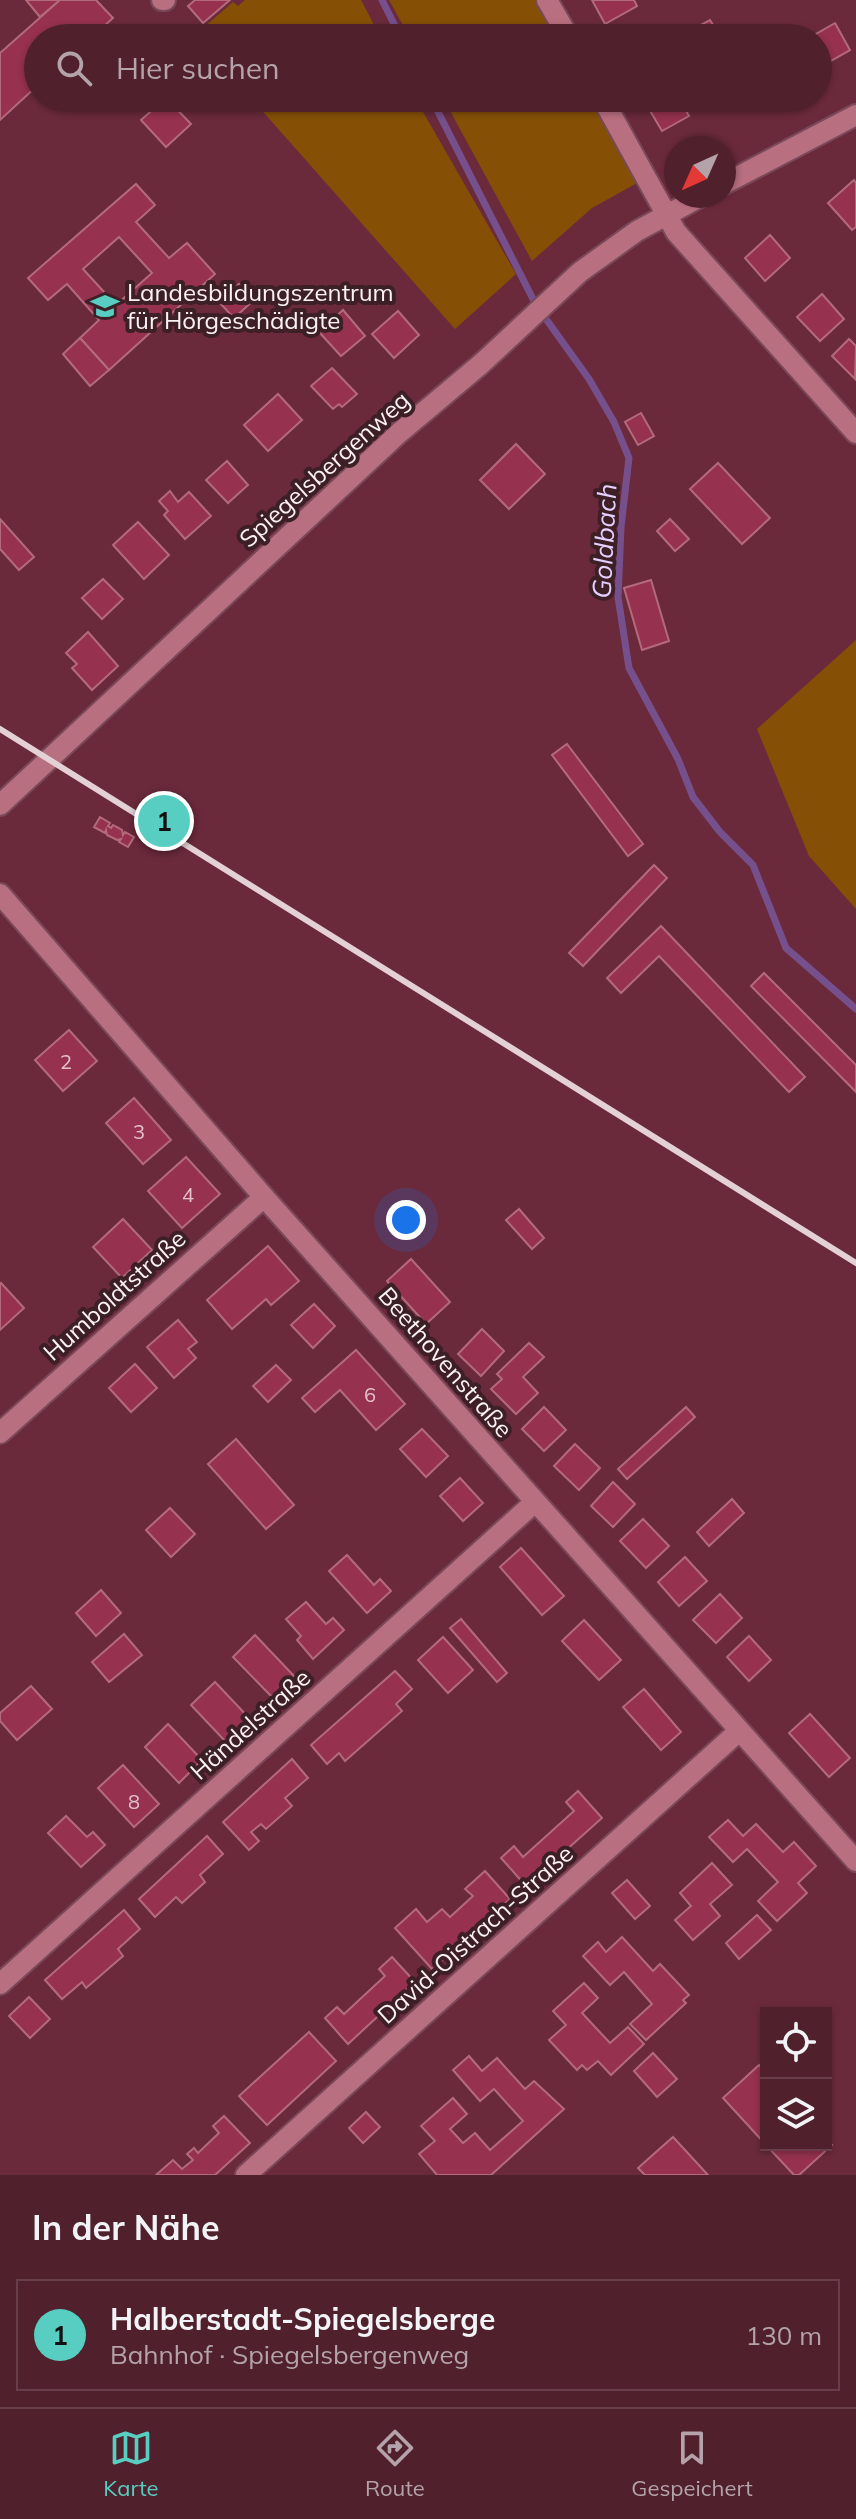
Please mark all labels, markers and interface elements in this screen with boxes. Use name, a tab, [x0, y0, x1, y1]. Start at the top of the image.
search box	[24, 24, 832, 112]
icon: search	[52, 46, 96, 90]
text: Hier suchen	[116, 49, 280, 87]
north arrow	[664, 136, 736, 208]
place label: Landesbildungszentrum für Hörgeschädigte	[127, 277, 394, 335]
school or university icon: Landesbildungszentrum für Hörgeschädigte	[90, 291, 120, 321]
street label: Spiegelsbergenweg	[233, 385, 415, 553]
water label: Goldbach	[585, 483, 623, 599]
pin: 1	[138, 791, 190, 851]
house number: 2	[60, 1049, 72, 1074]
house number: 3	[133, 1119, 145, 1144]
house number: 4	[182, 1182, 194, 1207]
your location	[386, 1200, 426, 1240]
street label: Humboldtstraße	[37, 1223, 191, 1367]
street label: Beethovenstraße	[372, 1281, 520, 1443]
house number: 6	[364, 1382, 376, 1407]
street label: Händelstraße	[184, 1662, 316, 1786]
house number: 8	[128, 1789, 140, 1814]
street label: David-Oistrach-Straße	[371, 1838, 579, 2030]
map controls	[760, 2007, 832, 2151]
button: locate	[760, 2007, 832, 2079]
button: layers	[760, 2079, 832, 2151]
text: In der Nähe	[32, 2206, 220, 2249]
text: Halberstadt-Spiegelsberge	[110, 2300, 495, 2338]
text: 1	[52, 2319, 68, 2352]
text: 130 m	[746, 2319, 822, 2352]
text: Bahnhof · Spiegelsbergenweg	[110, 2338, 469, 2371]
tab: Karte	[103, 2426, 159, 2502]
tab: Route	[365, 2426, 425, 2502]
tab: Gespeichert	[631, 2426, 753, 2502]

